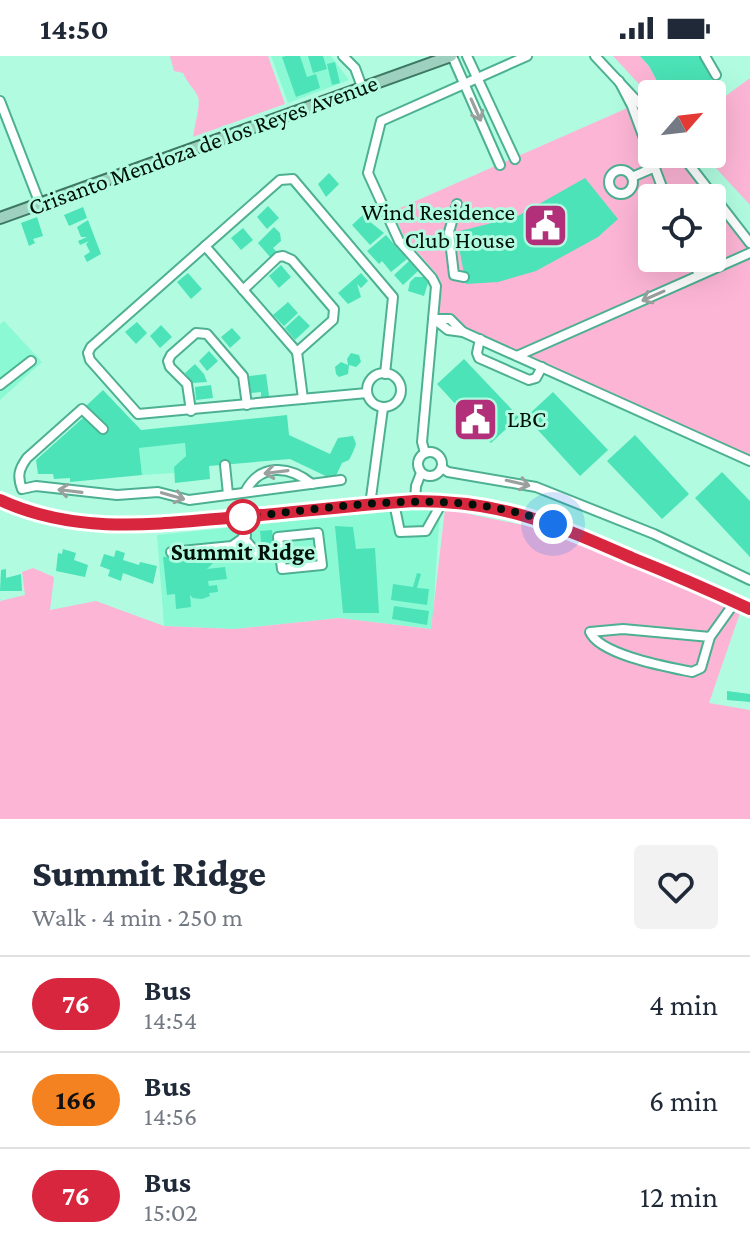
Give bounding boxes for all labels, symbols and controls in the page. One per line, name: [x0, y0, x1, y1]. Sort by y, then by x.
text: 14:50: [40, 12, 109, 45]
street label: Crisanto Mendoza de los Reyes Avenue: [25, 69, 381, 220]
north arrow: [638, 80, 726, 168]
map controls: [638, 80, 726, 272]
one-way arrow: [469, 98, 484, 122]
button: locate: [638, 184, 726, 272]
place label: Wind Residence Club House: [361, 198, 515, 253]
public building icon: Wind Residence Club House: [522, 202, 570, 250]
one-way arrow: [641, 289, 666, 304]
public building icon: LBC: [452, 395, 500, 443]
place label: LBC: [507, 405, 546, 432]
one-way arrow: [263, 464, 290, 479]
one-way arrow: [504, 476, 530, 491]
one-way arrow: [57, 483, 83, 498]
one-way arrow: [160, 489, 186, 504]
marker: Summit Ridge: [226, 500, 260, 534]
your location: [533, 504, 573, 544]
place label: Summit Ridge: [171, 538, 315, 565]
button: heart: [634, 845, 718, 929]
text: Summit Ridge: [32, 852, 266, 894]
text: Walk · 4 min · 250 m: [32, 903, 243, 932]
text: Bus: [144, 973, 191, 1006]
text: 76: [62, 988, 90, 1019]
text: 4 min: [649, 988, 718, 1021]
text: 14:54: [144, 1006, 197, 1035]
text: Bus: [144, 1069, 191, 1102]
text: 166: [55, 1084, 97, 1115]
text: 6 min: [649, 1084, 718, 1117]
text: 14:56: [144, 1102, 197, 1131]
text: Bus: [144, 1165, 191, 1198]
text: 76: [62, 1180, 90, 1211]
text: 12 min: [640, 1180, 718, 1213]
text: 15:02: [144, 1198, 198, 1227]

